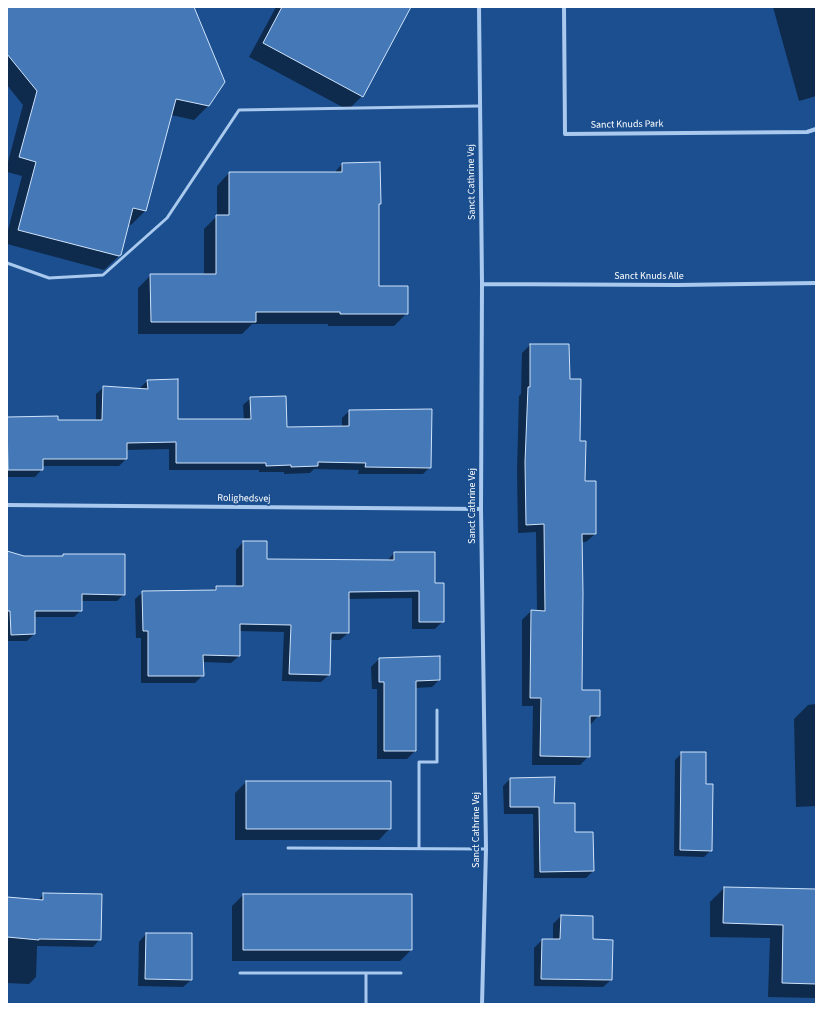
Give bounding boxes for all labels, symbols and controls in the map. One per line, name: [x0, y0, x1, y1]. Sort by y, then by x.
street label: Sanct Knuds Park: [590, 118, 664, 132]
street label: Sanct Cathrine Vej: [465, 144, 479, 220]
street label: Sanct Knuds Alle: [614, 271, 684, 283]
street label: Sanct Cathrine Vej: [467, 468, 479, 544]
street label: Rolighedsvej: [217, 493, 271, 505]
street label: Sanct Cathrine Vej: [471, 792, 483, 868]

